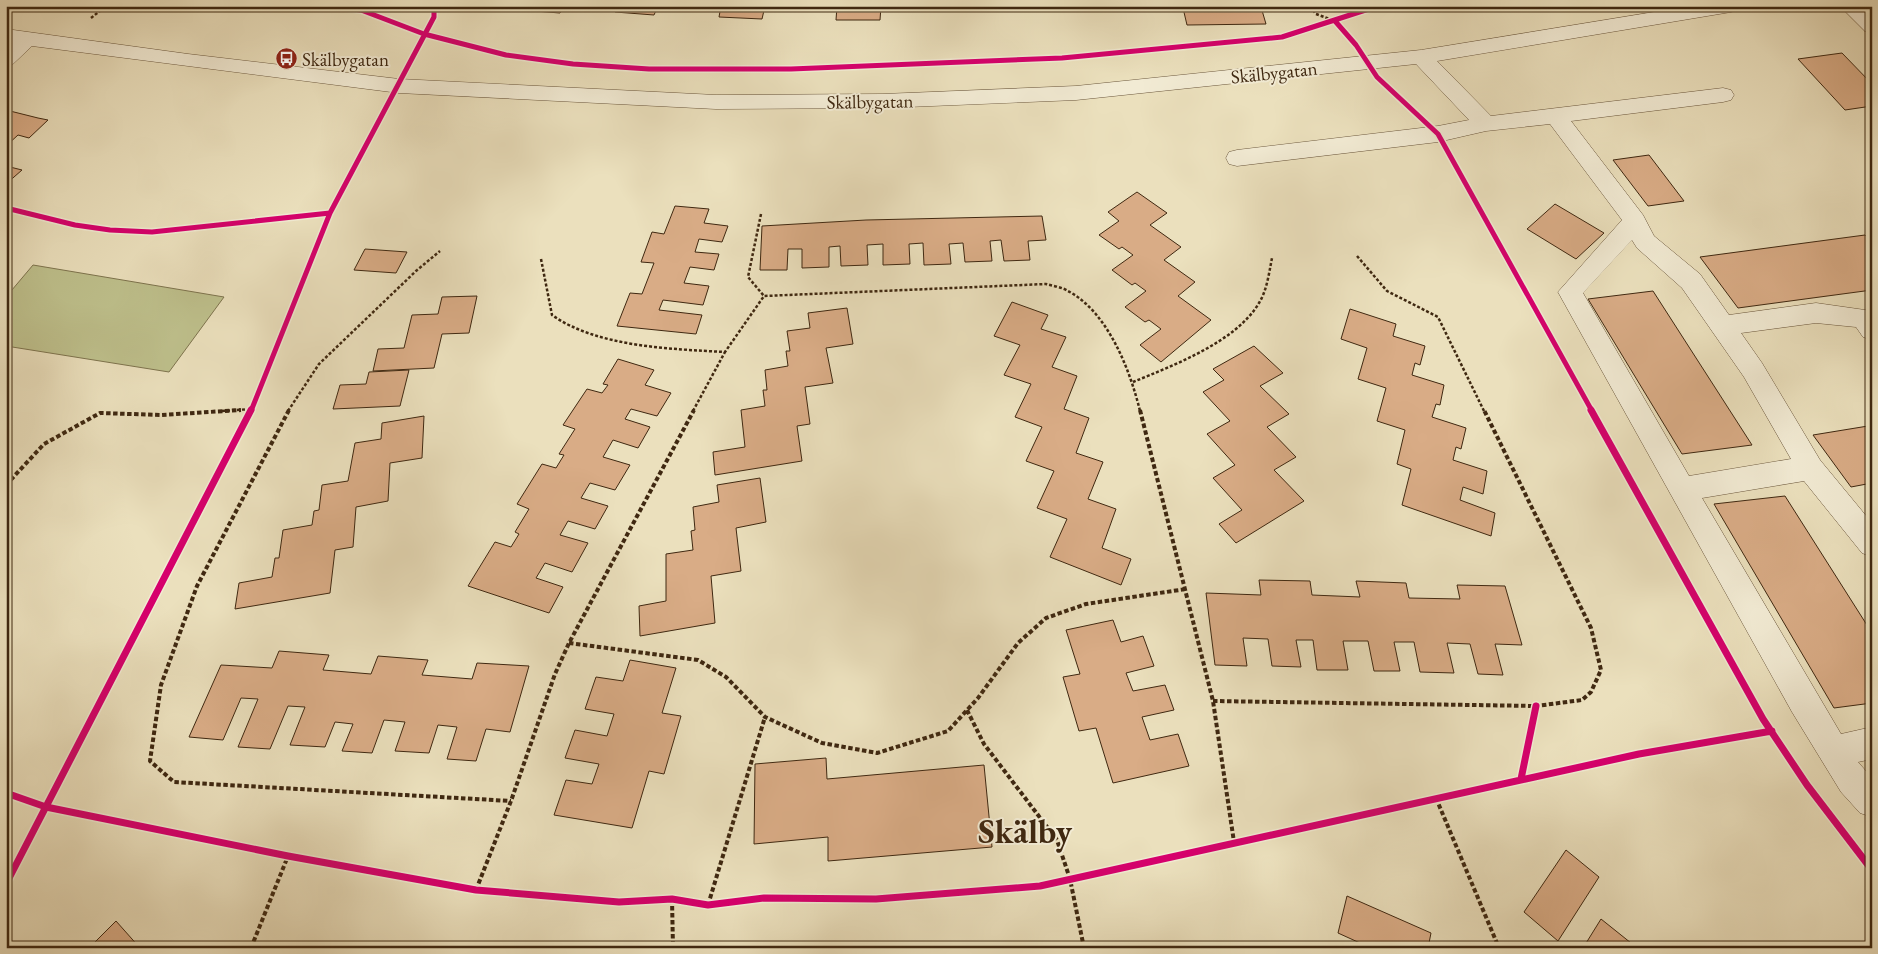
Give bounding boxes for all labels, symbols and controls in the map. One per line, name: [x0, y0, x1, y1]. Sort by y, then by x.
bus stop icon: Skälbygatan: [274, 47, 298, 71]
place label: Skälbygatan: [302, 47, 389, 72]
street label: Skälbygatan: [1230, 56, 1319, 89]
street label: Skälbygatan: [826, 88, 914, 115]
district label: Skälby: [978, 809, 1073, 853]

